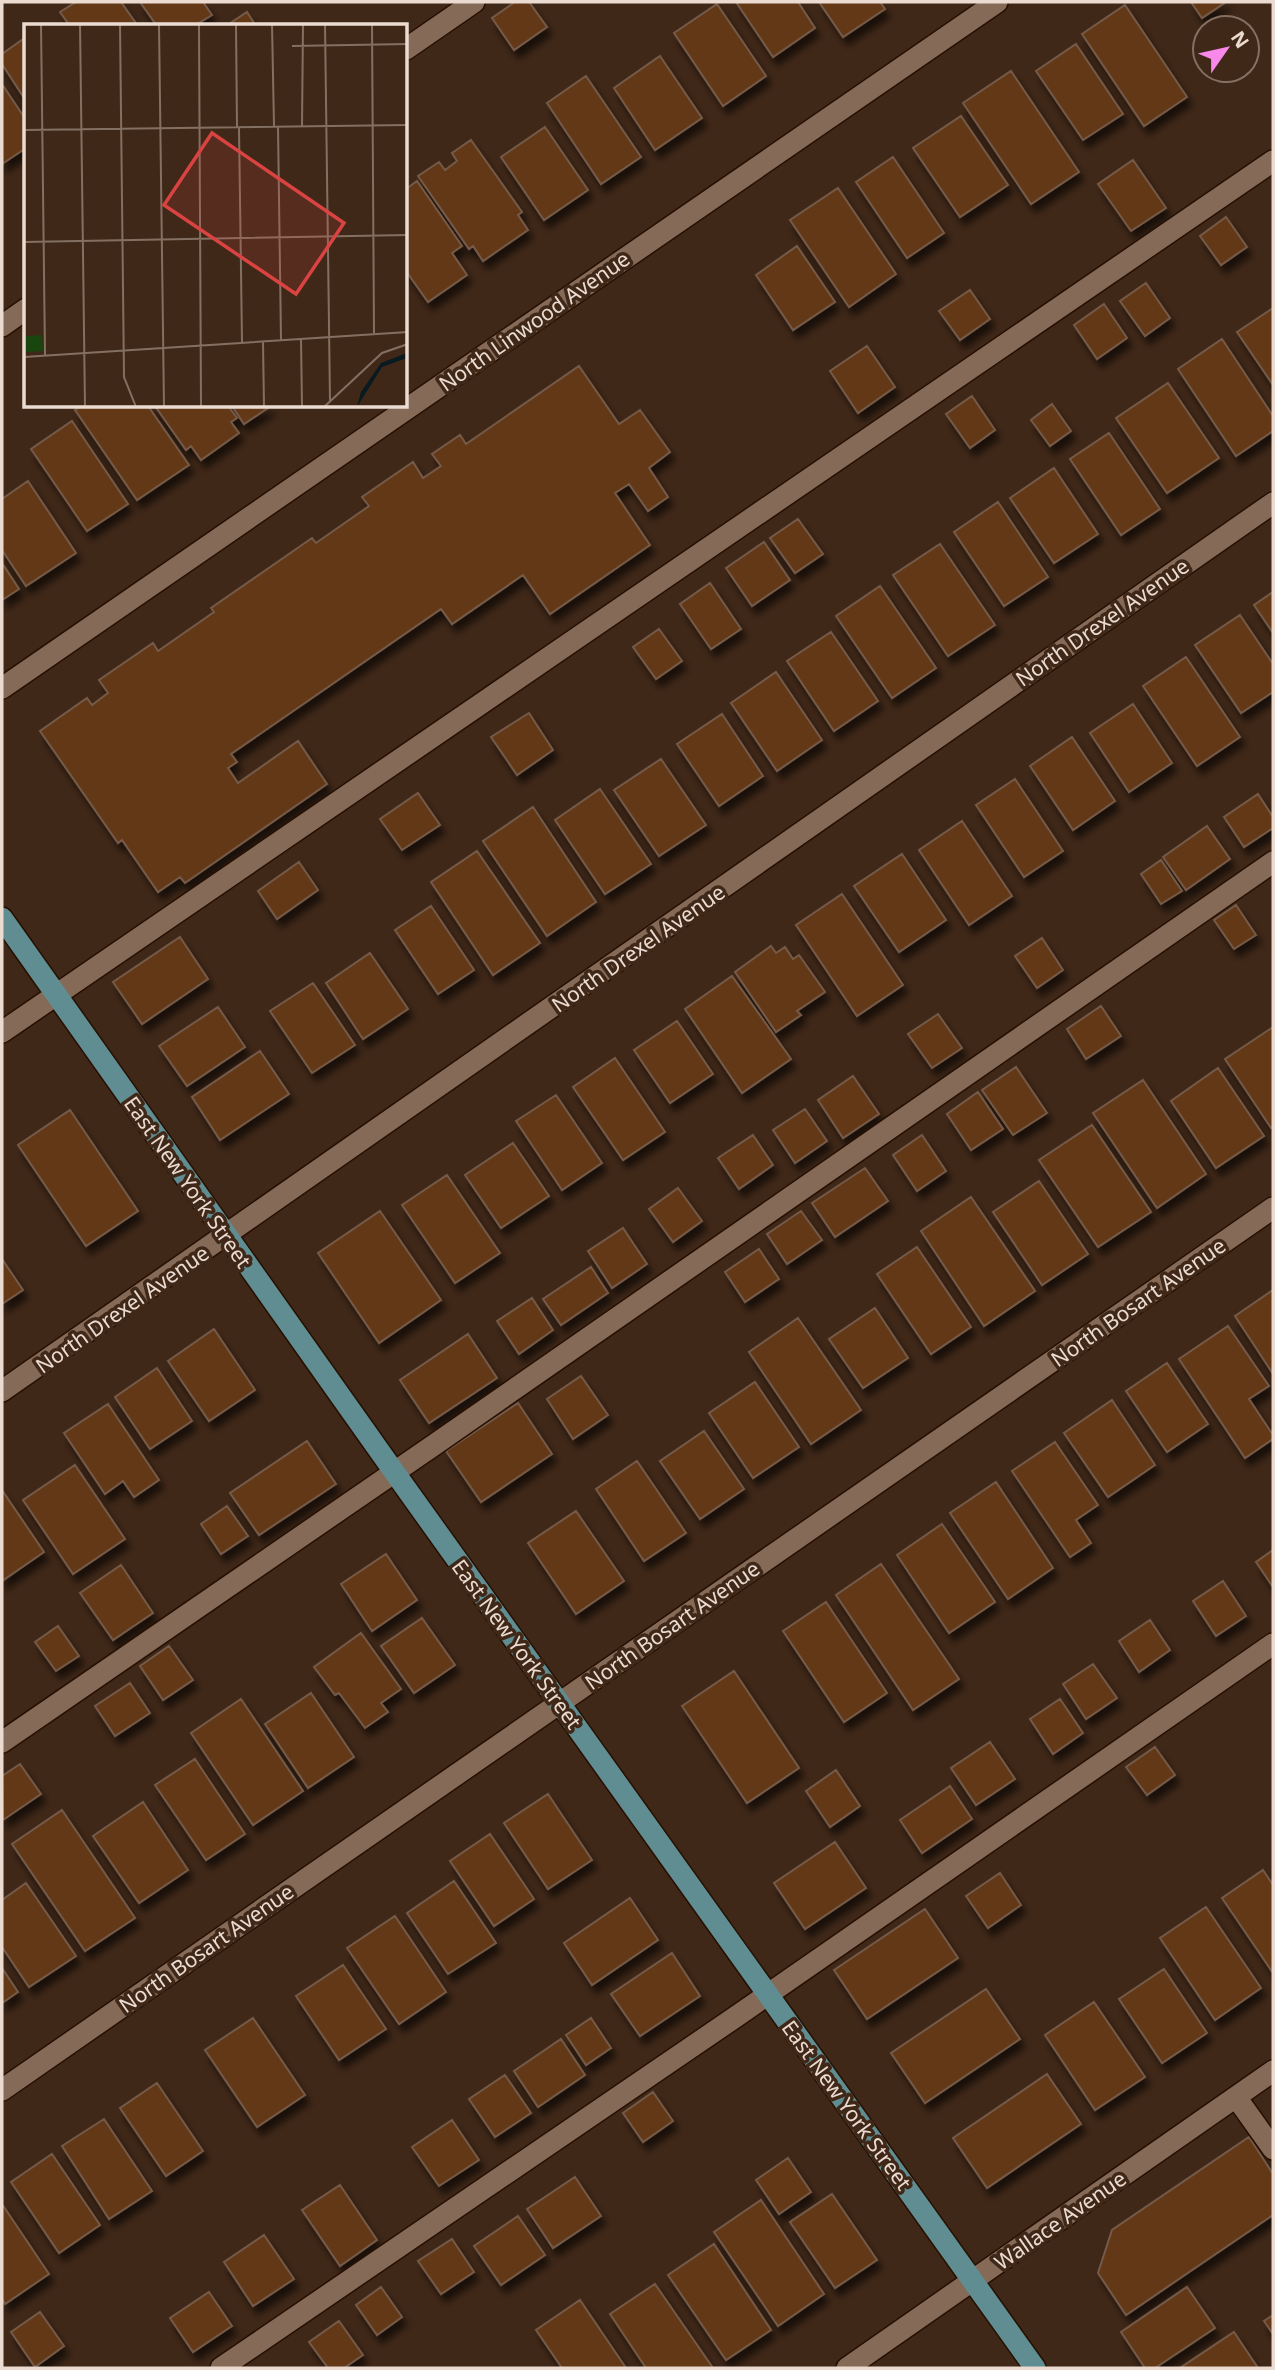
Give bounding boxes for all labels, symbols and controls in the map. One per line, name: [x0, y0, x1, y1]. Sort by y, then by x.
north arrow: [1191, 14, 1261, 84]
inset map: [24, 24, 408, 408]
text: N: [1225, 26, 1255, 53]
street label: North Linwood Avenue: [433, 244, 635, 398]
street label: North Drexel Avenue: [1010, 552, 1194, 692]
street label: North Drexel Avenue: [546, 878, 730, 1018]
street label: East New York Street: [118, 1091, 258, 1274]
street label: North Bosart Avenue: [1045, 1231, 1231, 1373]
street label: North Drexel Avenue: [30, 1239, 214, 1379]
street label: East New York Street: [446, 1553, 588, 1735]
street label: North Bosart Avenue: [579, 1554, 765, 1696]
street label: North Bosart Avenue: [113, 1877, 299, 2019]
street label: East New York Street: [776, 2014, 918, 2196]
street label: Wallace Avenue: [989, 2164, 1131, 2276]

